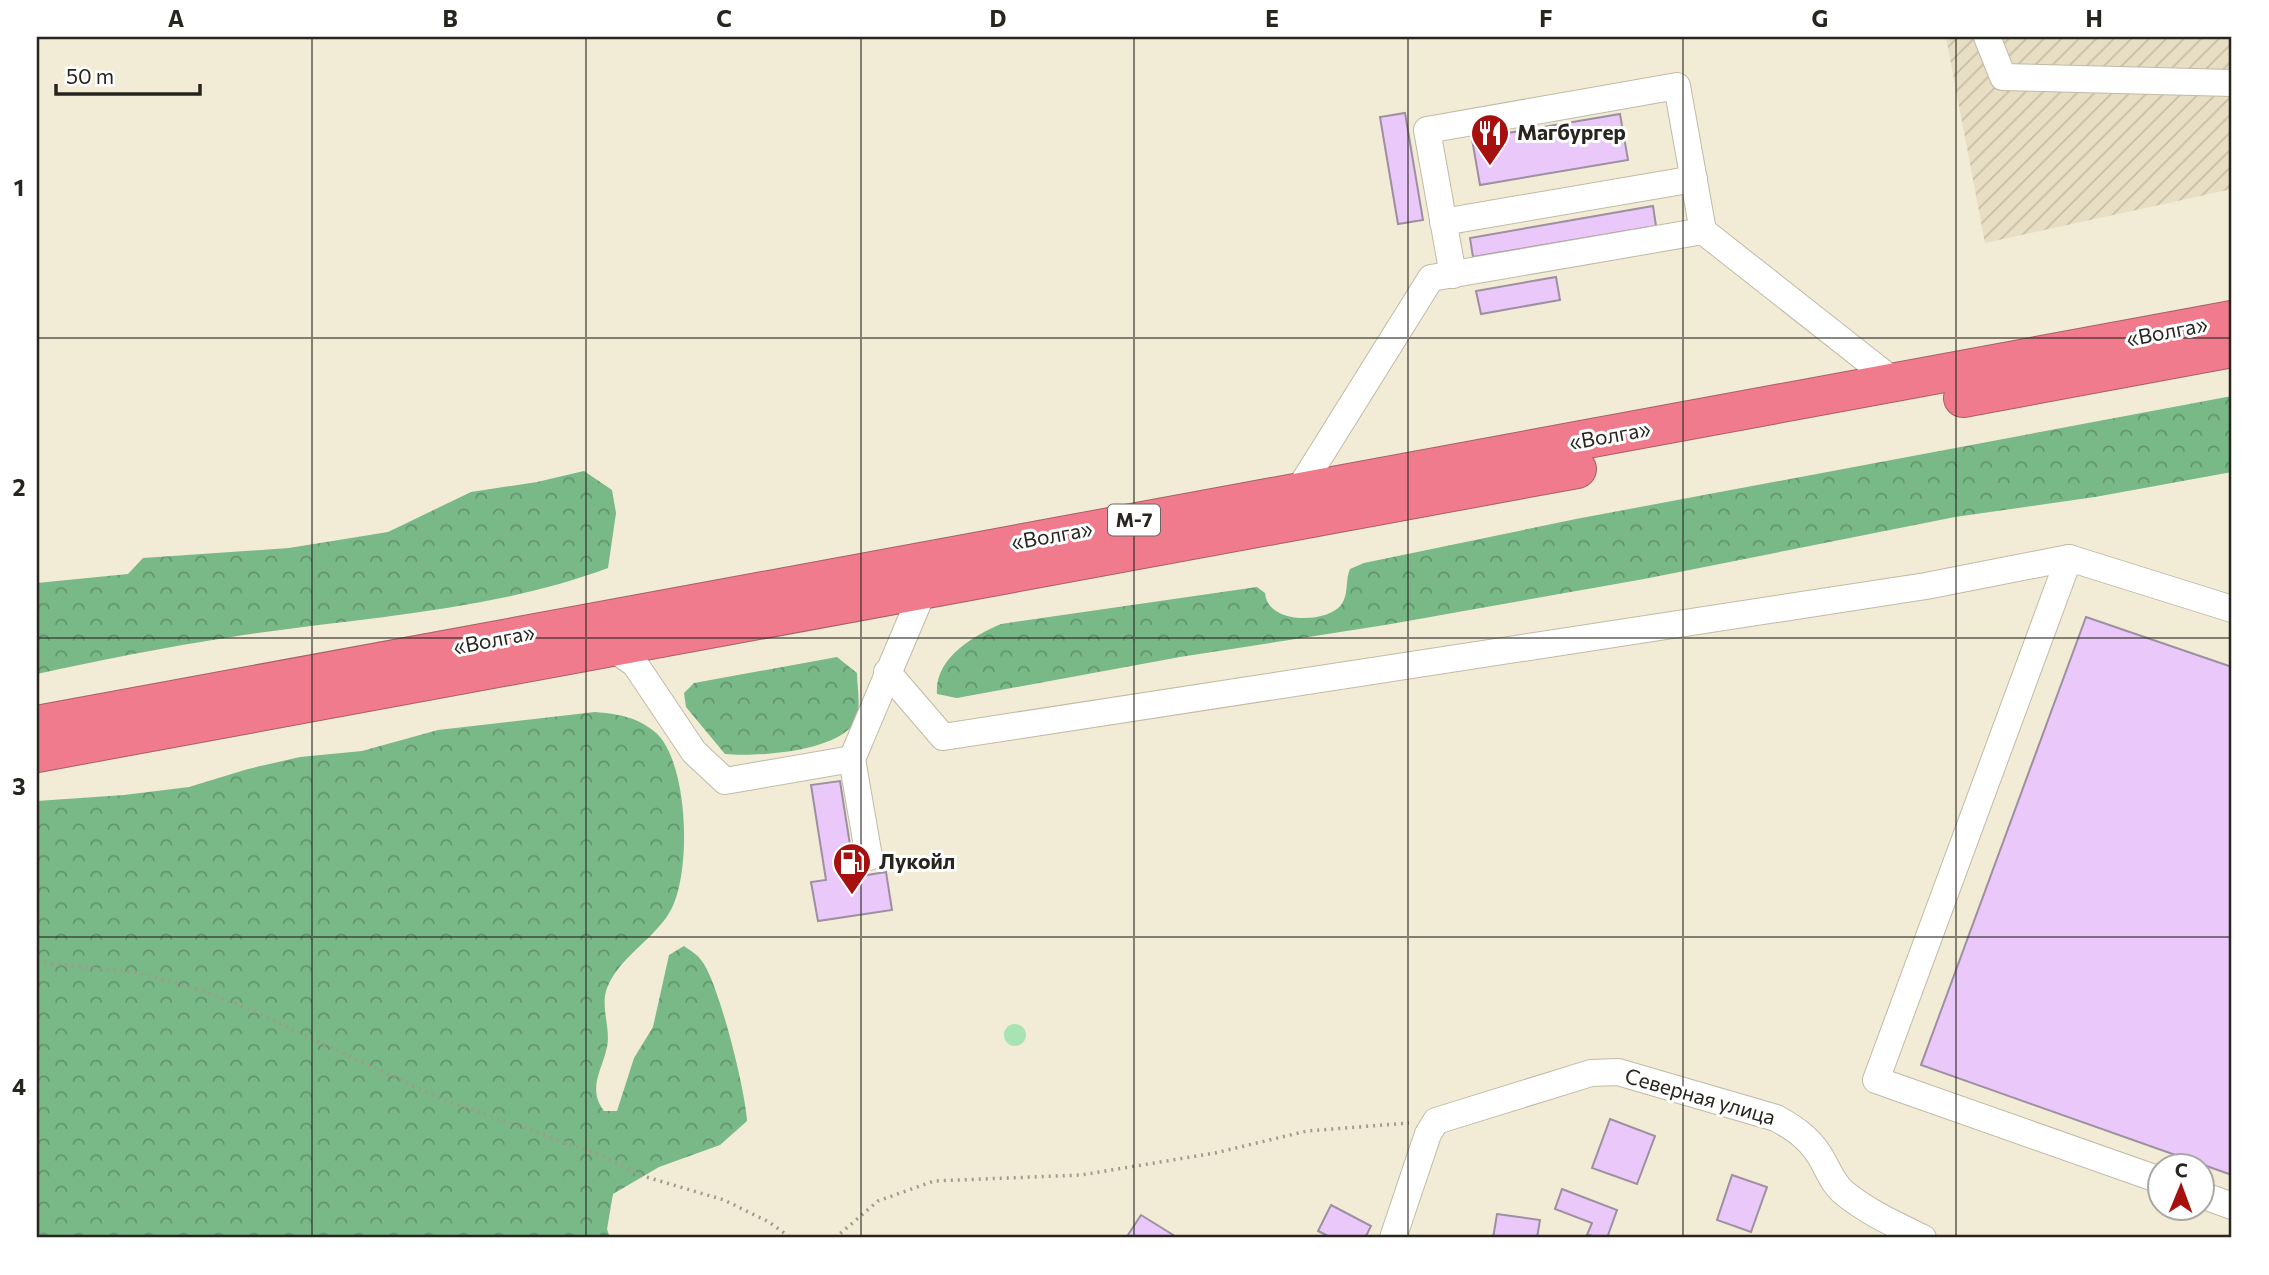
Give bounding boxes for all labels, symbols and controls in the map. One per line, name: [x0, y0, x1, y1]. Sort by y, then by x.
text: A: [168, 4, 185, 32]
text: B: [442, 4, 458, 32]
text: C: [716, 4, 732, 32]
text: D: [990, 4, 1007, 32]
text: E: [1265, 4, 1279, 32]
text: F: [1539, 4, 1553, 32]
text: G: [1812, 4, 1828, 32]
text: H: [2085, 4, 2103, 32]
scale bar: [56, 52, 200, 96]
text: 50 m: [66, 63, 114, 88]
restaurant icon: Магбургер: [1469, 112, 1511, 167]
place label: Магбургер: [1517, 119, 1626, 144]
text: 1: [14, 173, 24, 201]
street label: «Волга»: [2124, 310, 2209, 351]
street label: «Волга»: [1567, 415, 1652, 454]
text: 2: [12, 473, 26, 501]
road number: М-7: [1108, 505, 1160, 536]
street label: «Волга»: [1009, 515, 1094, 554]
street label: «Волга»: [451, 618, 536, 659]
text: 3: [12, 772, 26, 800]
fuel station icon: Лукойл: [831, 841, 873, 896]
place label: Лукойл: [879, 848, 955, 873]
street label: Северная улица: [1622, 1062, 1779, 1129]
text: 4: [12, 1072, 26, 1100]
north arrow: [2146, 1152, 2216, 1222]
text: С: [2175, 1158, 2188, 1181]

